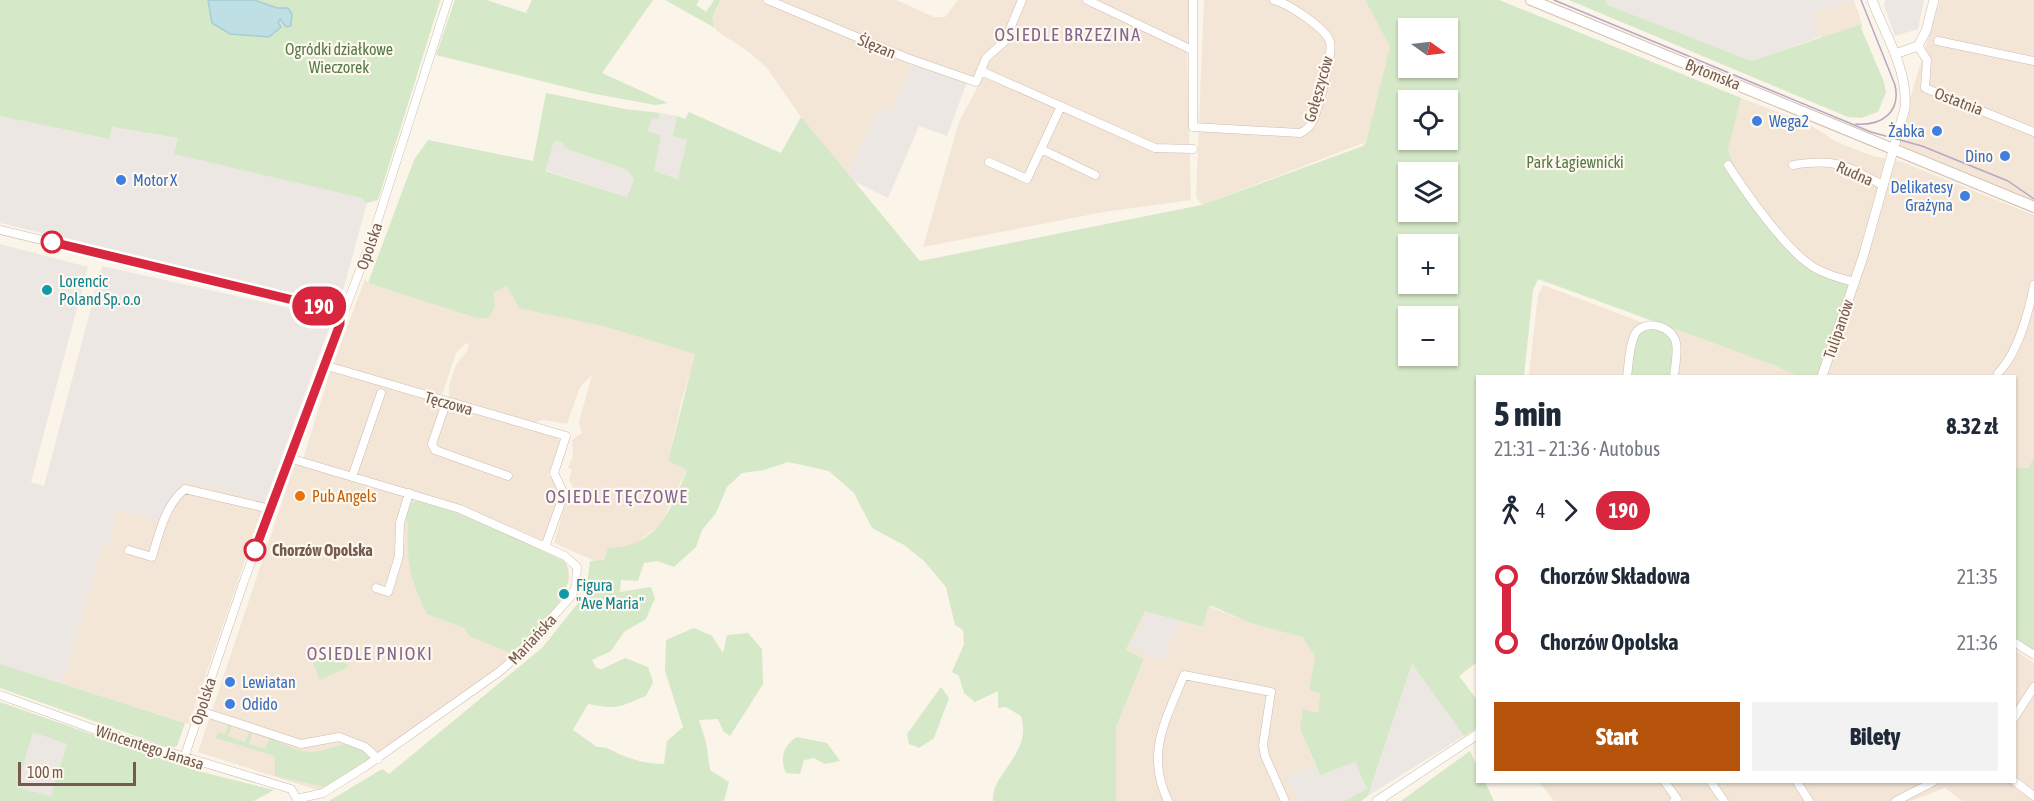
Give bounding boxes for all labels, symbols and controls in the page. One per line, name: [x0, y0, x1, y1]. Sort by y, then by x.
north arrow: [1398, 18, 1458, 78]
map controls: [1398, 18, 1458, 366]
district label: OSIEDLE BRZEZINA: [995, 24, 1141, 45]
street label: Ślęzan: [855, 29, 899, 63]
park label: Ogródki działkowe Wieczorek: [285, 40, 393, 76]
street label: Gołęszyców: [1300, 53, 1337, 124]
street label: Bytomska: [1682, 55, 1743, 94]
street label: Ostatnia: [1932, 84, 1986, 118]
button: locate: [1398, 90, 1458, 150]
place label: Wega2: [1769, 112, 1809, 131]
marker: Wega2: [1750, 114, 1764, 128]
place label: Żabka: [1888, 122, 1925, 140]
marker: Żabka: [1930, 124, 1944, 138]
place label: Dino: [1965, 147, 1993, 165]
marker: Dino: [1998, 149, 2012, 163]
park label: Park Łagiewnicki: [1526, 153, 1624, 172]
street label: Rudna: [1834, 157, 1876, 189]
button: layers: [1398, 162, 1458, 222]
place label: Motor X: [133, 171, 178, 189]
marker: Motor X: [114, 173, 128, 187]
place label: Delikatesy Grażyna: [1890, 178, 1953, 215]
marker: Delikatesy Grażyna: [1958, 189, 1972, 203]
street label: Opolska: [353, 220, 386, 272]
unlabelled marker: [41, 231, 63, 253]
button: +: [1398, 234, 1458, 294]
place label: Lorencic Poland Sp. o.o: [59, 272, 141, 309]
marker: Lorencic Poland Sp. o.o: [40, 283, 54, 297]
line badge: 190: [284, 286, 354, 326]
text: 190: [304, 294, 334, 318]
street label: Tulipanów: [1819, 297, 1858, 361]
button: −: [1398, 306, 1458, 366]
street label: Tęczowa: [423, 388, 475, 419]
text: 5 min: [1494, 395, 1561, 433]
text: 8.32 zł: [1946, 413, 1998, 439]
text: 21:31 – 21:36 · Autobus: [1494, 437, 1660, 460]
district label: OSIEDLE TĘCZOWE: [546, 486, 688, 507]
place label: Pub Angels: [312, 487, 377, 506]
marker: Pub Angels: [293, 489, 307, 503]
icon: walk: [1494, 494, 1527, 527]
icon: forward: [1554, 494, 1587, 527]
text: 190: [1608, 498, 1638, 522]
text: 4: [1536, 499, 1545, 522]
marker: Chorzów Opolska: [244, 539, 266, 561]
place label: Chorzów Opolska: [272, 541, 373, 559]
text: Chorzów Składowa: [1540, 563, 1690, 589]
text: 21:35: [1957, 565, 1998, 588]
place label: Figura "Ave Maria": [576, 576, 644, 612]
marker: Figura "Ave Maria": [557, 587, 571, 601]
street label: Mariańska: [504, 610, 560, 668]
text: Chorzów Opolska: [1540, 629, 1679, 655]
text: 21:36: [1957, 631, 1998, 654]
district label: OSIEDLE PNIOKI: [307, 643, 433, 664]
place label: Lewiatan: [242, 673, 296, 691]
street label: Opolska: [187, 675, 220, 727]
marker: Lewiatan: [223, 675, 237, 689]
place label: Odido: [242, 695, 278, 713]
marker: Odido: [223, 697, 237, 711]
button: Start: [1494, 702, 1740, 771]
button: Bilety: [1752, 702, 1998, 771]
street label: Wincentego Janasa: [93, 721, 206, 774]
scale bar: [18, 759, 136, 786]
text: 100 m: [27, 763, 63, 781]

